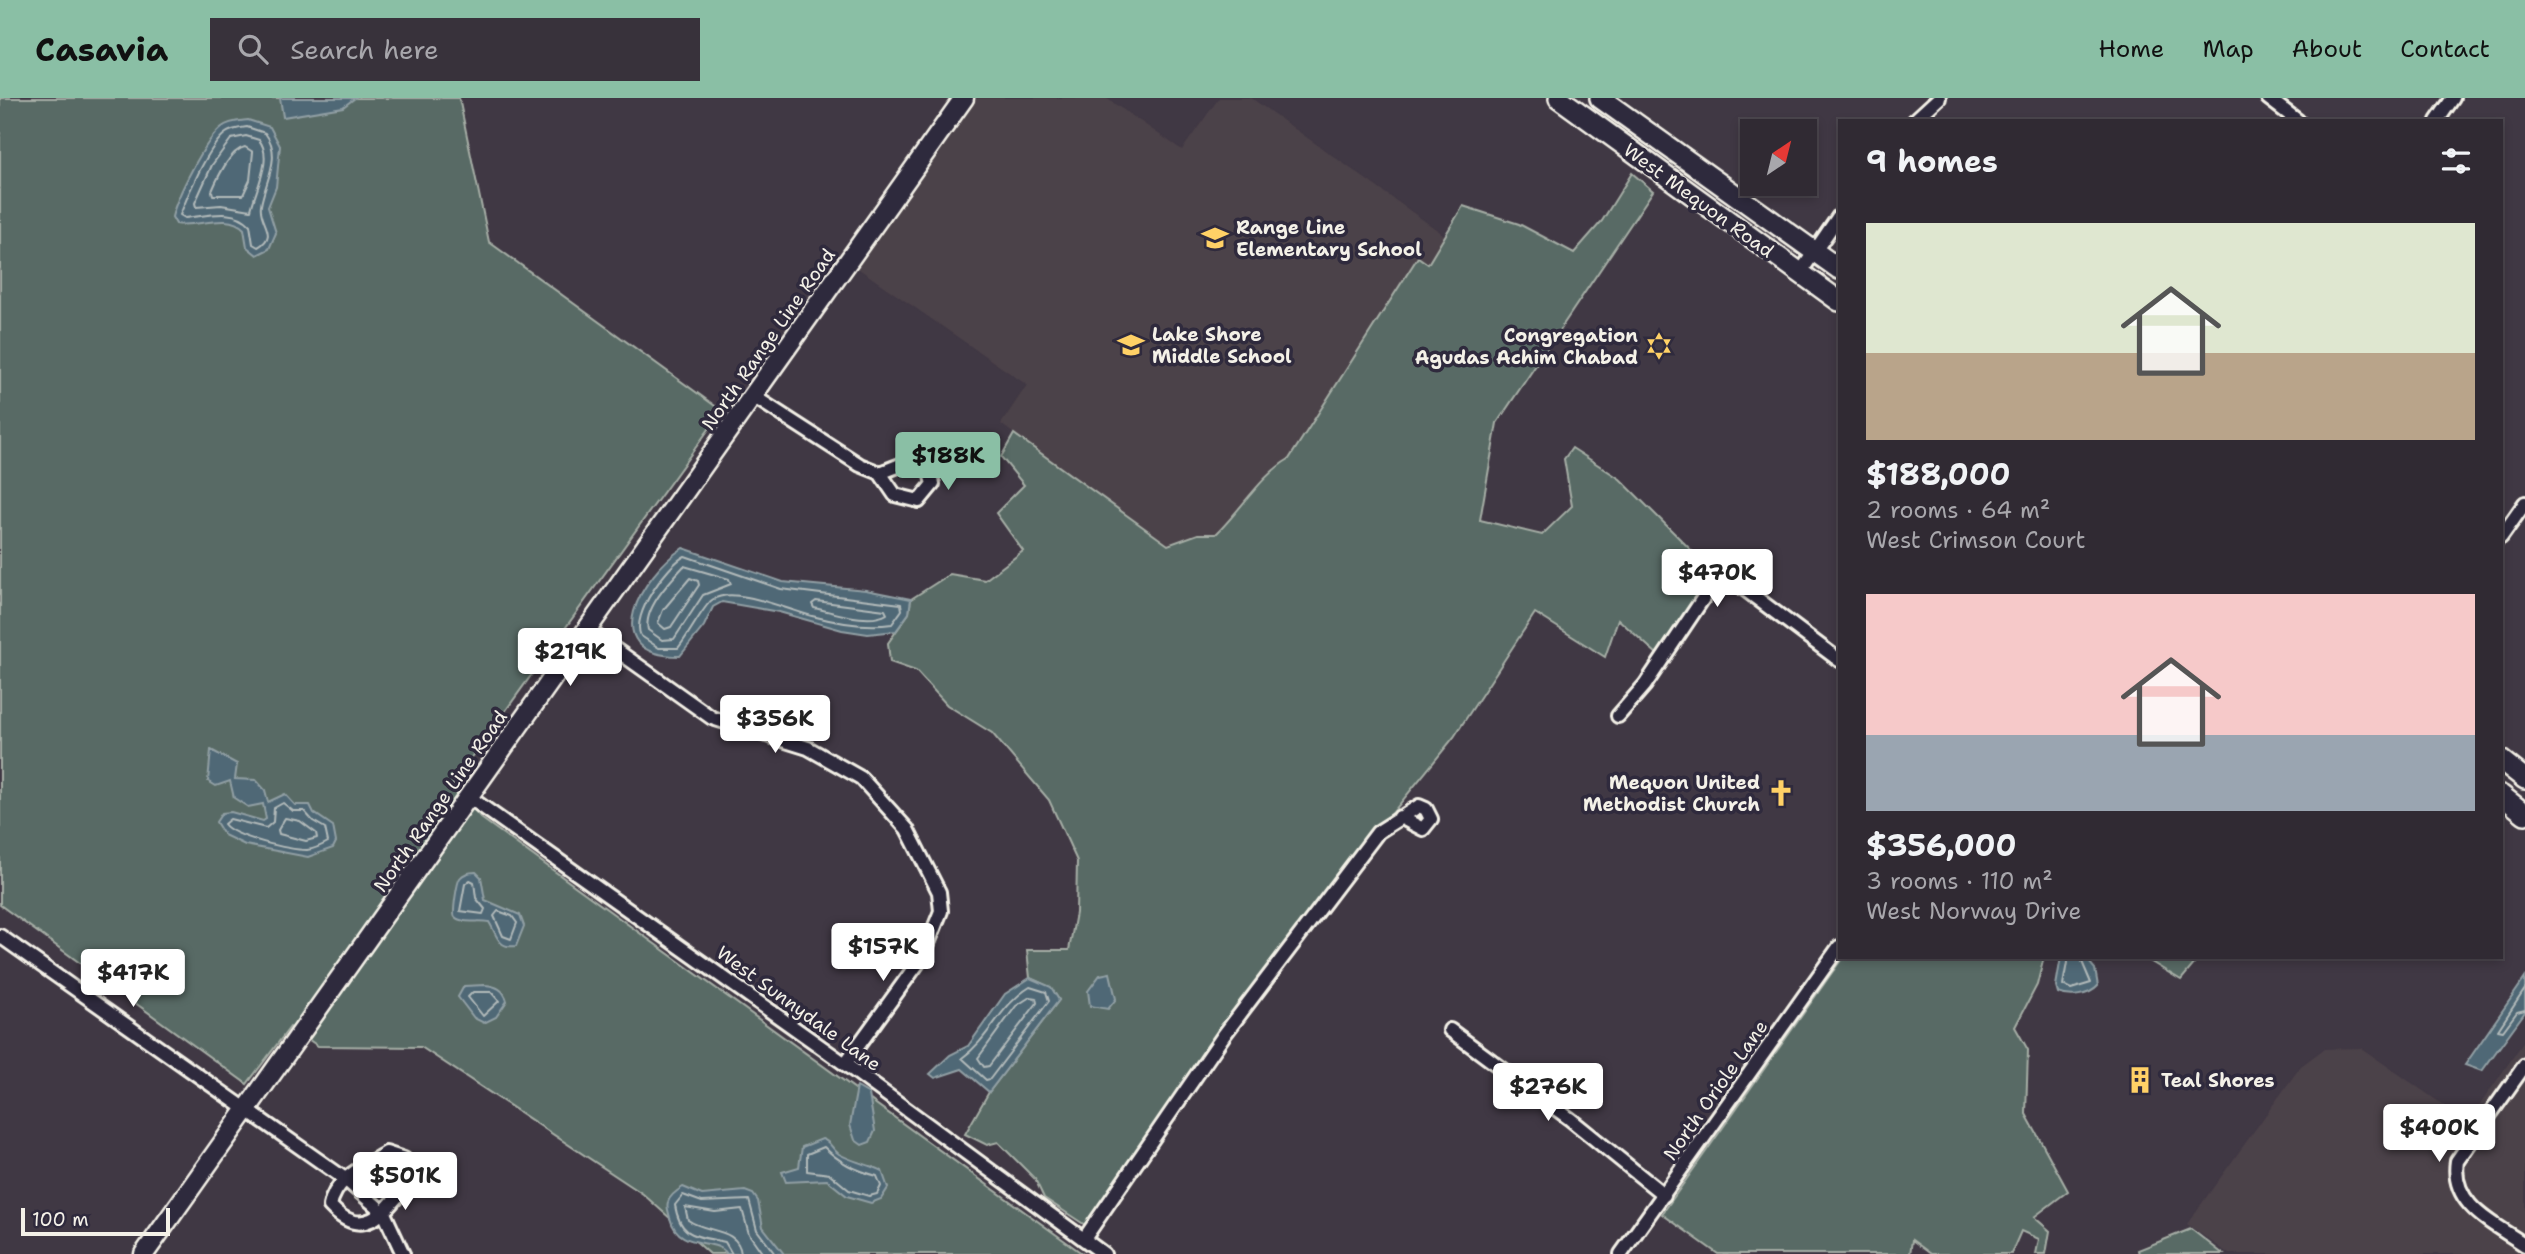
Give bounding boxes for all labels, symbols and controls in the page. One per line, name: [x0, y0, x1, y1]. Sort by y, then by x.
search box: [210, 18, 700, 81]
text: Casavia: [35, 27, 168, 72]
icon: search: [234, 30, 272, 68]
text: Search here: [290, 32, 439, 67]
text: Home: [2098, 33, 2164, 65]
text: Map: [2202, 33, 2254, 65]
text: About: [2292, 33, 2362, 65]
text: Contact: [2400, 33, 2490, 65]
north arrow: [1740, 119, 1816, 196]
map controls: [1740, 119, 1817, 196]
street label: West Mequon Road: [1619, 137, 1779, 263]
text: 9 homes: [1866, 141, 1998, 182]
icon: filters: [2437, 142, 2475, 180]
place label: Range Line Elementary School: [1236, 215, 1422, 262]
school or university icon: Range Line Elementary School: [1200, 223, 1230, 253]
street label: North Range Line Road: [696, 243, 841, 435]
icon: home: [2108, 268, 2234, 394]
place label: Lake Shore Middle School: [1152, 322, 1292, 369]
place label: Congregation Agudas Achim Chabad: [1415, 323, 1638, 370]
school or university icon: Lake Shore Middle School: [1116, 330, 1146, 360]
synagogue icon: Congregation Agudas Achim Chabad: [1644, 331, 1674, 361]
pin: $188K: [899, 432, 997, 492]
text: $188K: [911, 440, 985, 470]
text: $188,000: [1866, 454, 2011, 495]
text: 2 rooms · 64 m²: [1866, 495, 2050, 525]
text: West Crimson Court: [1866, 525, 2086, 555]
pin: $470K: [1668, 550, 1766, 609]
text: $470K: [1678, 557, 1756, 587]
pin: $219K: [521, 628, 619, 688]
text: $219K: [534, 636, 606, 666]
icon: home: [2108, 639, 2234, 765]
pin: $356K: [726, 696, 824, 755]
text: $356K: [736, 703, 814, 733]
street label: North Range Line Road: [368, 705, 513, 897]
place label: Mequon United Methodist Church: [1583, 770, 1760, 817]
church icon: Mequon United Methodist Church: [1766, 778, 1796, 808]
text: $356,000: [1866, 825, 2017, 866]
text: 3 rooms · 110 m²: [1866, 866, 2053, 896]
text: West Norway Drive: [1866, 896, 2081, 926]
pin: $157K: [834, 924, 932, 983]
text: $157K: [847, 931, 919, 961]
street label: West Sunnydale Lane: [711, 940, 886, 1077]
pin: $417K: [84, 950, 182, 1009]
text: $417K: [97, 957, 169, 987]
street label: North Oriole Lane: [1658, 1015, 1773, 1165]
pin: $276K: [1499, 1063, 1597, 1123]
building icon: Teal Shores: [2125, 1065, 2155, 1095]
place label: Teal Shores: [2161, 1068, 2275, 1093]
text: $276K: [1509, 1071, 1587, 1101]
pin: $400K: [2390, 1104, 2488, 1164]
text: $400K: [2399, 1112, 2479, 1142]
pin: $501K: [356, 1152, 454, 1212]
text: $501K: [369, 1160, 441, 1190]
scale bar: [21, 1205, 170, 1237]
text: 100 m: [32, 1207, 89, 1232]

